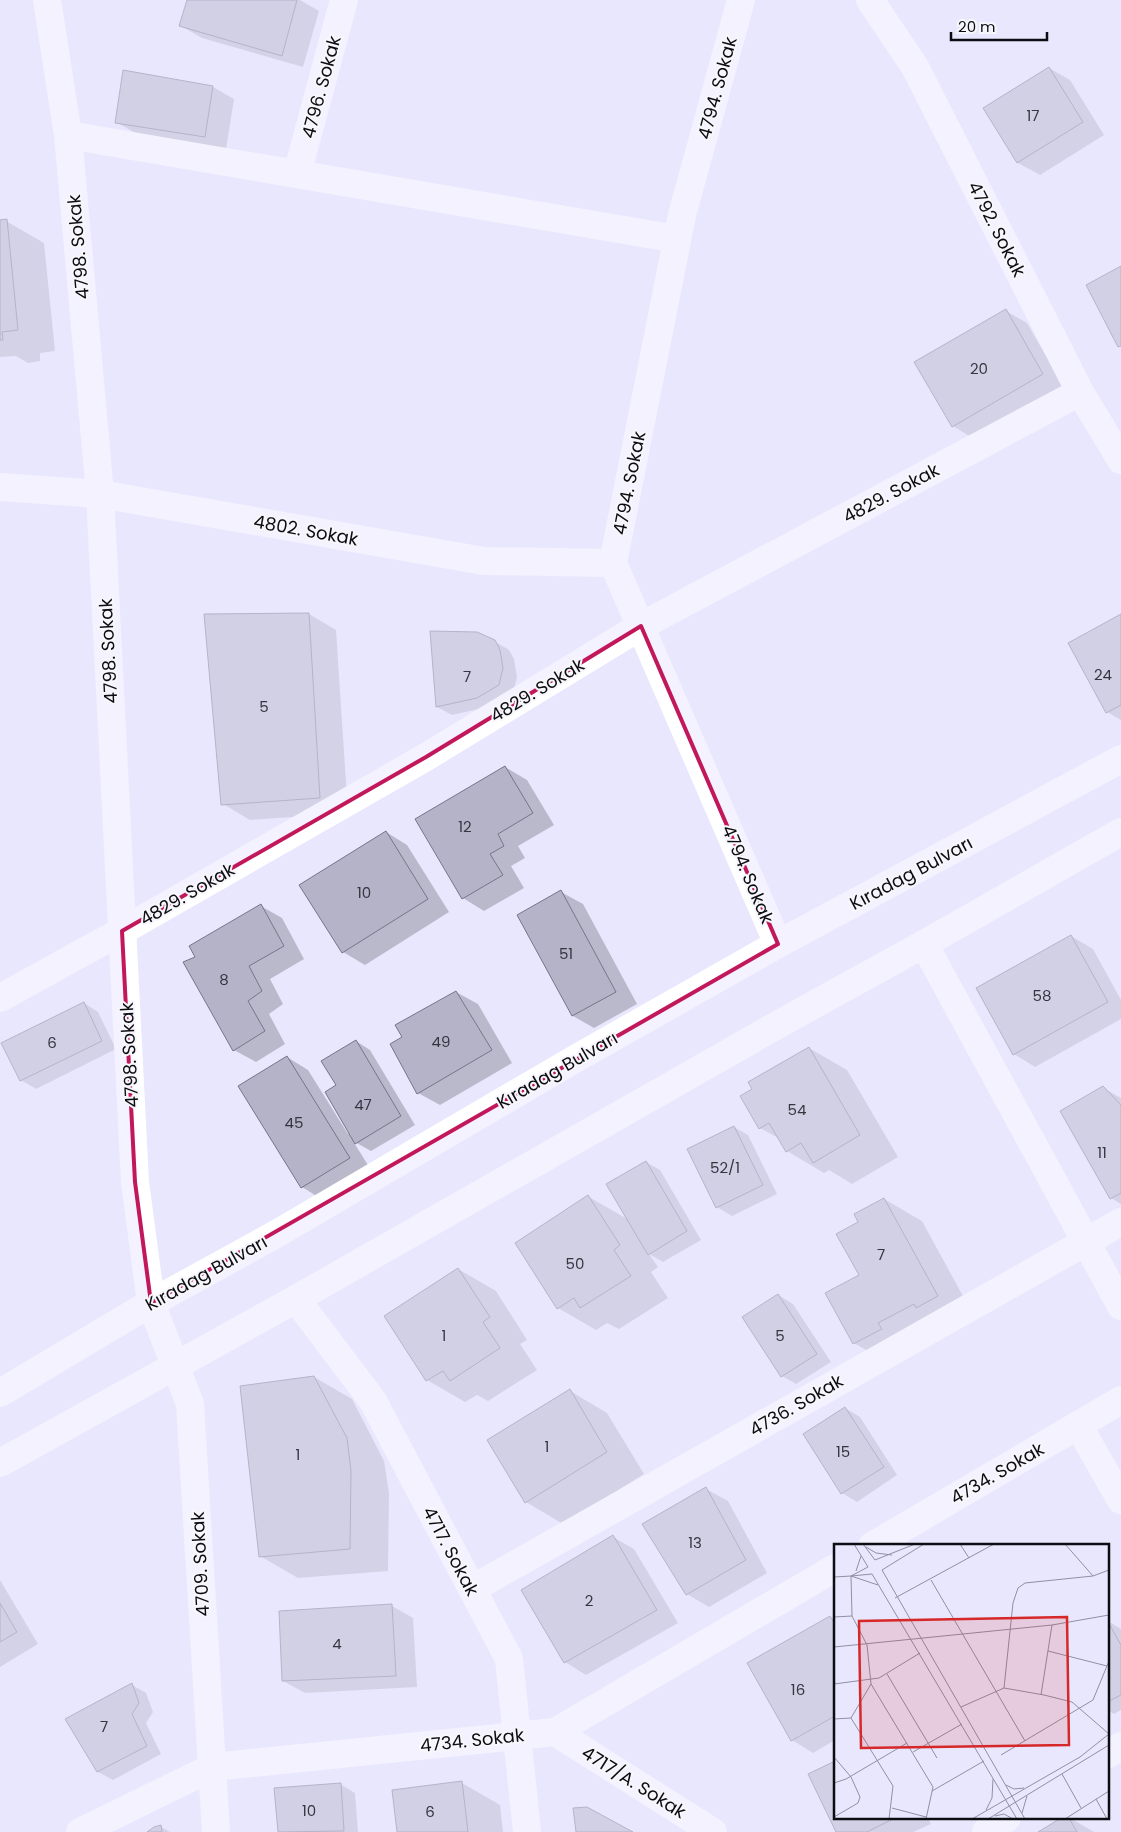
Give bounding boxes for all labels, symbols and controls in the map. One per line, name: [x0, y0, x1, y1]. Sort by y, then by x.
scale bar: [951, 10, 1047, 42]
text: 20 m: [958, 16, 996, 37]
street label: 4796. Sokak: [295, 32, 347, 141]
street label: 4794. Sokak: [691, 33, 743, 142]
house number: 17: [1027, 105, 1040, 126]
street label: 4792. Sokak: [962, 177, 1032, 282]
street label: 4798. Sokak: [61, 193, 95, 301]
house number: 20: [970, 358, 988, 379]
street label: 4794. Sokak: [607, 428, 651, 537]
street label: 4829. Sokak: [838, 457, 944, 529]
street label: 4802. Sokak: [252, 509, 361, 552]
street label: 4798. Sokak: [93, 597, 123, 704]
street label: 4829. Sokak: [485, 652, 589, 728]
house number: 24: [1094, 664, 1112, 685]
house number: 7: [463, 666, 471, 687]
house number: 5: [259, 696, 269, 717]
house number: 12: [458, 816, 472, 837]
street label: 4794. Sokak: [716, 821, 780, 928]
street label: Kıradag Bulvarı: [845, 830, 977, 916]
street label: 4829. Sokak: [135, 856, 240, 931]
house number: 10: [357, 882, 371, 903]
house number: 51: [559, 943, 573, 964]
house number: 8: [219, 969, 229, 990]
house number: 58: [1033, 985, 1051, 1006]
street label: 4798. Sokak: [114, 1001, 144, 1108]
street label: Kıradag Bulvarı: [492, 1025, 622, 1115]
house number: 49: [432, 1031, 450, 1052]
house number: 6: [47, 1032, 57, 1053]
house number: 47: [354, 1094, 372, 1115]
house number: 54: [788, 1099, 806, 1120]
house number: 45: [285, 1112, 303, 1133]
house number: 11: [1097, 1142, 1107, 1163]
house number: 52/1: [710, 1157, 740, 1178]
street label: Kıradag Bulvarı: [141, 1229, 271, 1317]
house number: 7: [877, 1244, 885, 1265]
house number: 50: [566, 1253, 584, 1274]
house number: 1: [442, 1325, 446, 1346]
house number: 5: [775, 1325, 785, 1346]
street label: 4736. Sokak: [744, 1368, 848, 1442]
house number: 1: [545, 1436, 549, 1457]
street label: 4734. Sokak: [946, 1436, 1049, 1510]
house number: 15: [836, 1441, 850, 1462]
house number: 1: [296, 1444, 300, 1465]
street label: 4717. Sokak: [417, 1502, 485, 1601]
street label: 4709. Sokak: [185, 1510, 215, 1617]
house number: 13: [688, 1532, 702, 1553]
inset map: [834, 1544, 1108, 1820]
house number: 2: [585, 1590, 593, 1611]
house number: 4: [332, 1633, 342, 1654]
house number: 16: [791, 1679, 805, 1700]
house number: 7: [100, 1716, 108, 1737]
street label: 4734. Sokak: [419, 1722, 526, 1758]
street label: 4717/A. Sokak: [577, 1740, 692, 1824]
house number: 10: [302, 1800, 316, 1821]
house number: 6: [425, 1801, 435, 1822]

